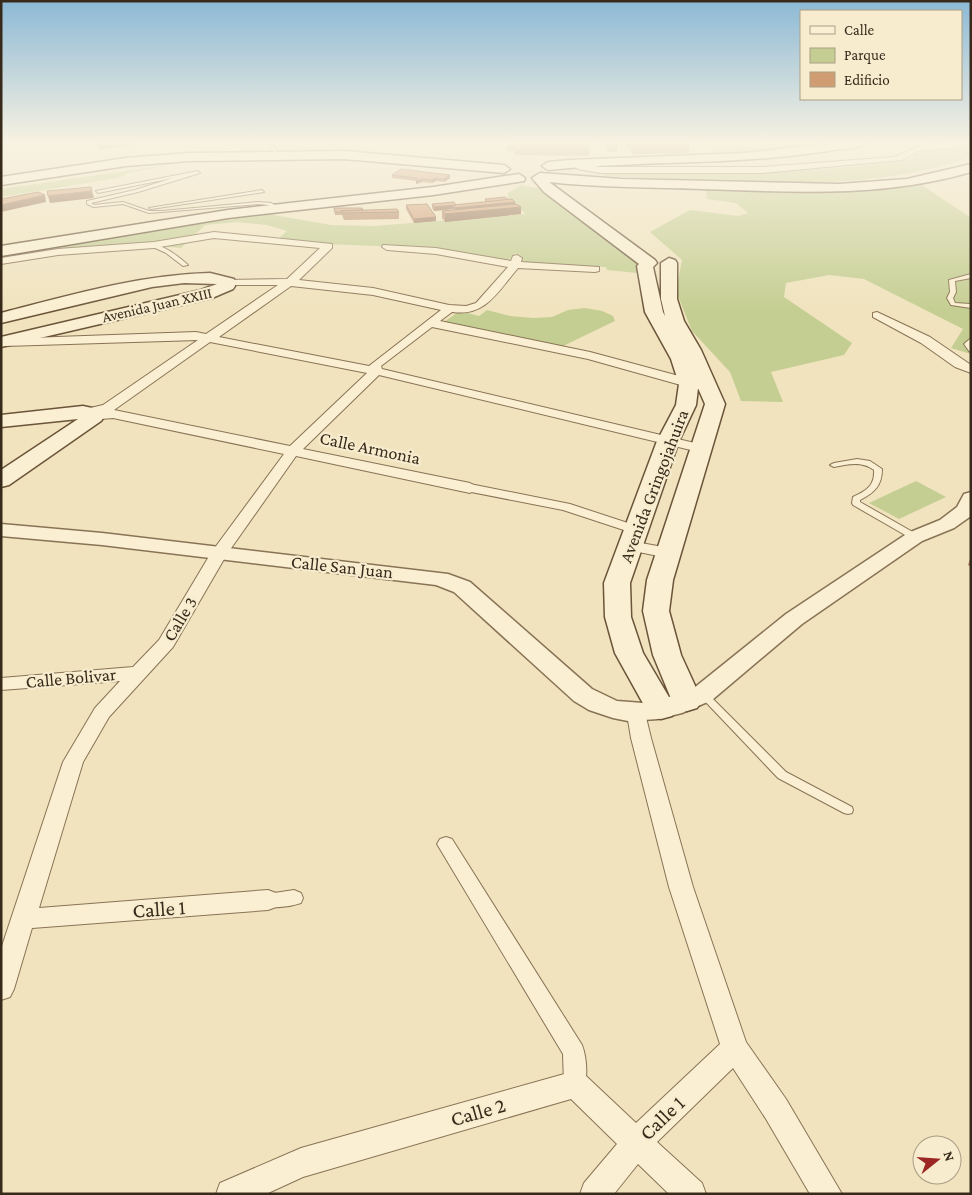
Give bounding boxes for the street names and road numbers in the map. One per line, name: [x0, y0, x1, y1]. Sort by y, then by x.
street label: Avenida Juan XXIII: [101, 285, 214, 326]
street label: Avenida Gringojahuira: [616, 407, 693, 566]
street label: Calle Armonia: [318, 428, 422, 468]
street label: Calle San Juan: [290, 552, 394, 582]
street label: Calle 3: [159, 593, 201, 645]
street label: Calle Bolivar: [25, 664, 118, 692]
street label: Calle 1: [132, 895, 186, 923]
street label: Calle 1: [635, 1091, 689, 1145]
street label: Calle 2: [448, 1093, 508, 1131]

